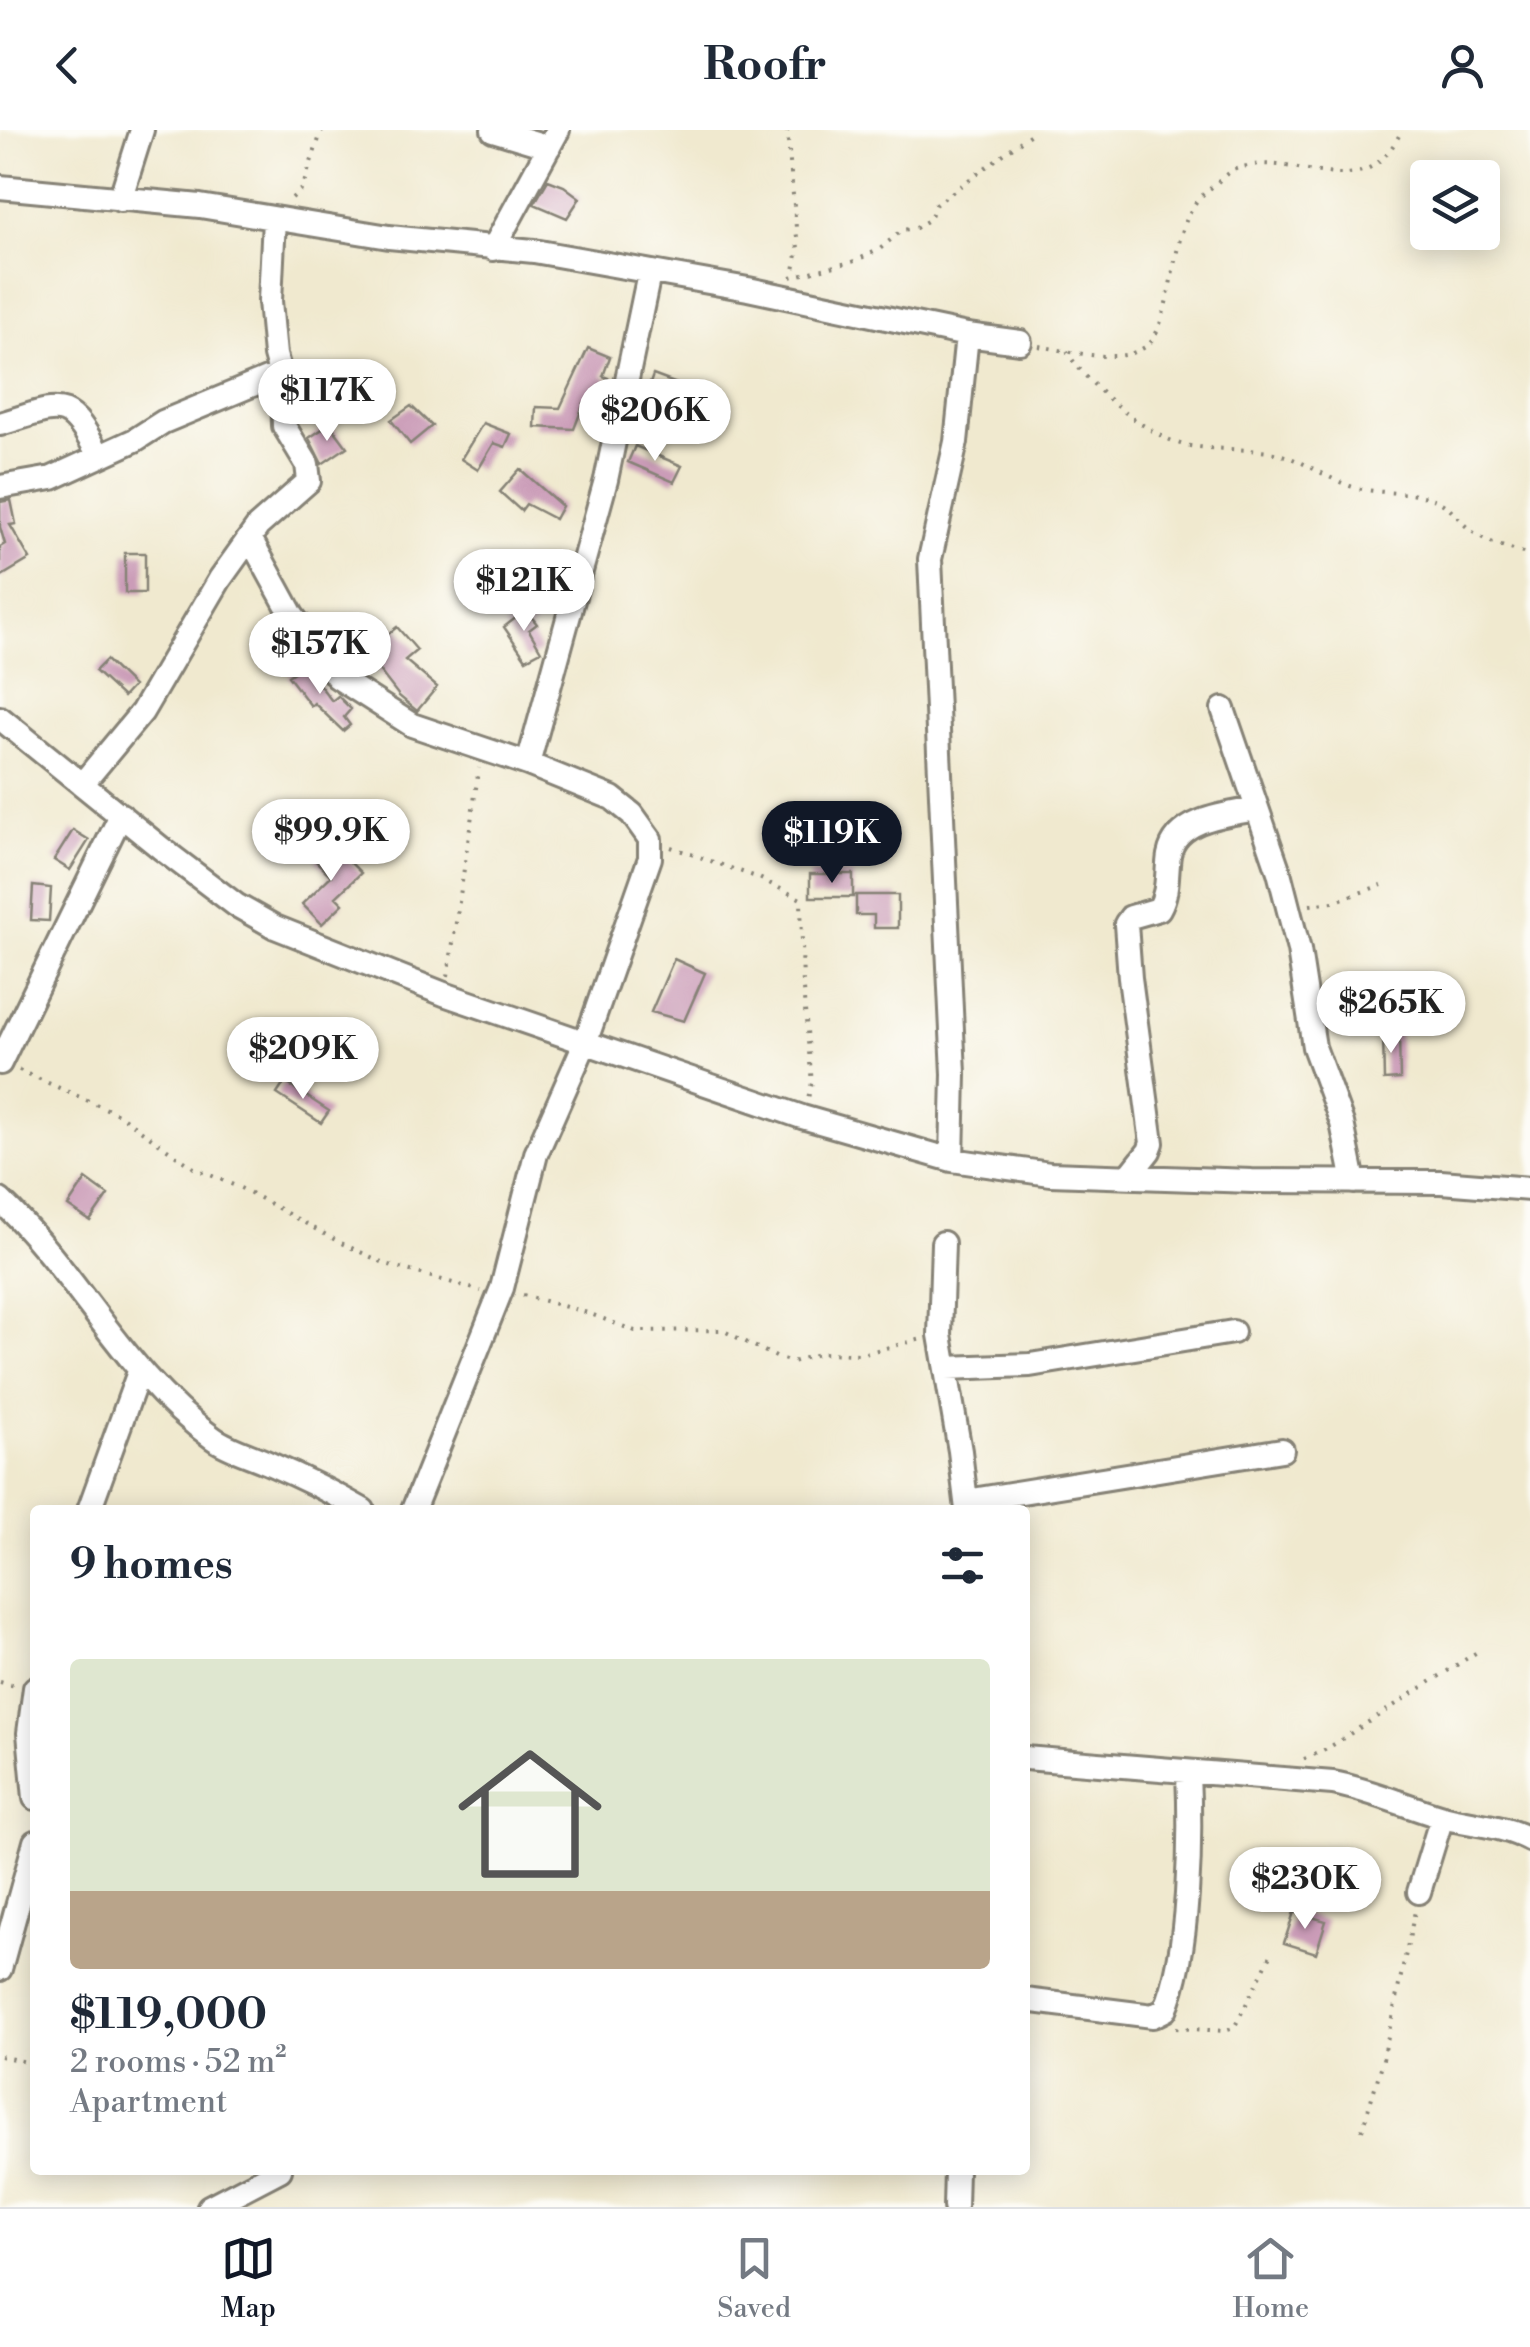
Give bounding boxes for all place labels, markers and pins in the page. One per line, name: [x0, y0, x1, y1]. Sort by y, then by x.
pin: $117K: [257, 359, 397, 444]
pin: $206K: [585, 379, 725, 464]
pin: $121K: [454, 549, 594, 634]
pin: $157K: [250, 612, 390, 697]
pin: $99.9K: [250, 799, 412, 884]
pin: $119K: [762, 801, 902, 886]
pin: $265K: [1321, 971, 1461, 1056]
pin: $209K: [233, 1017, 373, 1102]
pin: $230K: [1235, 1847, 1375, 1932]

